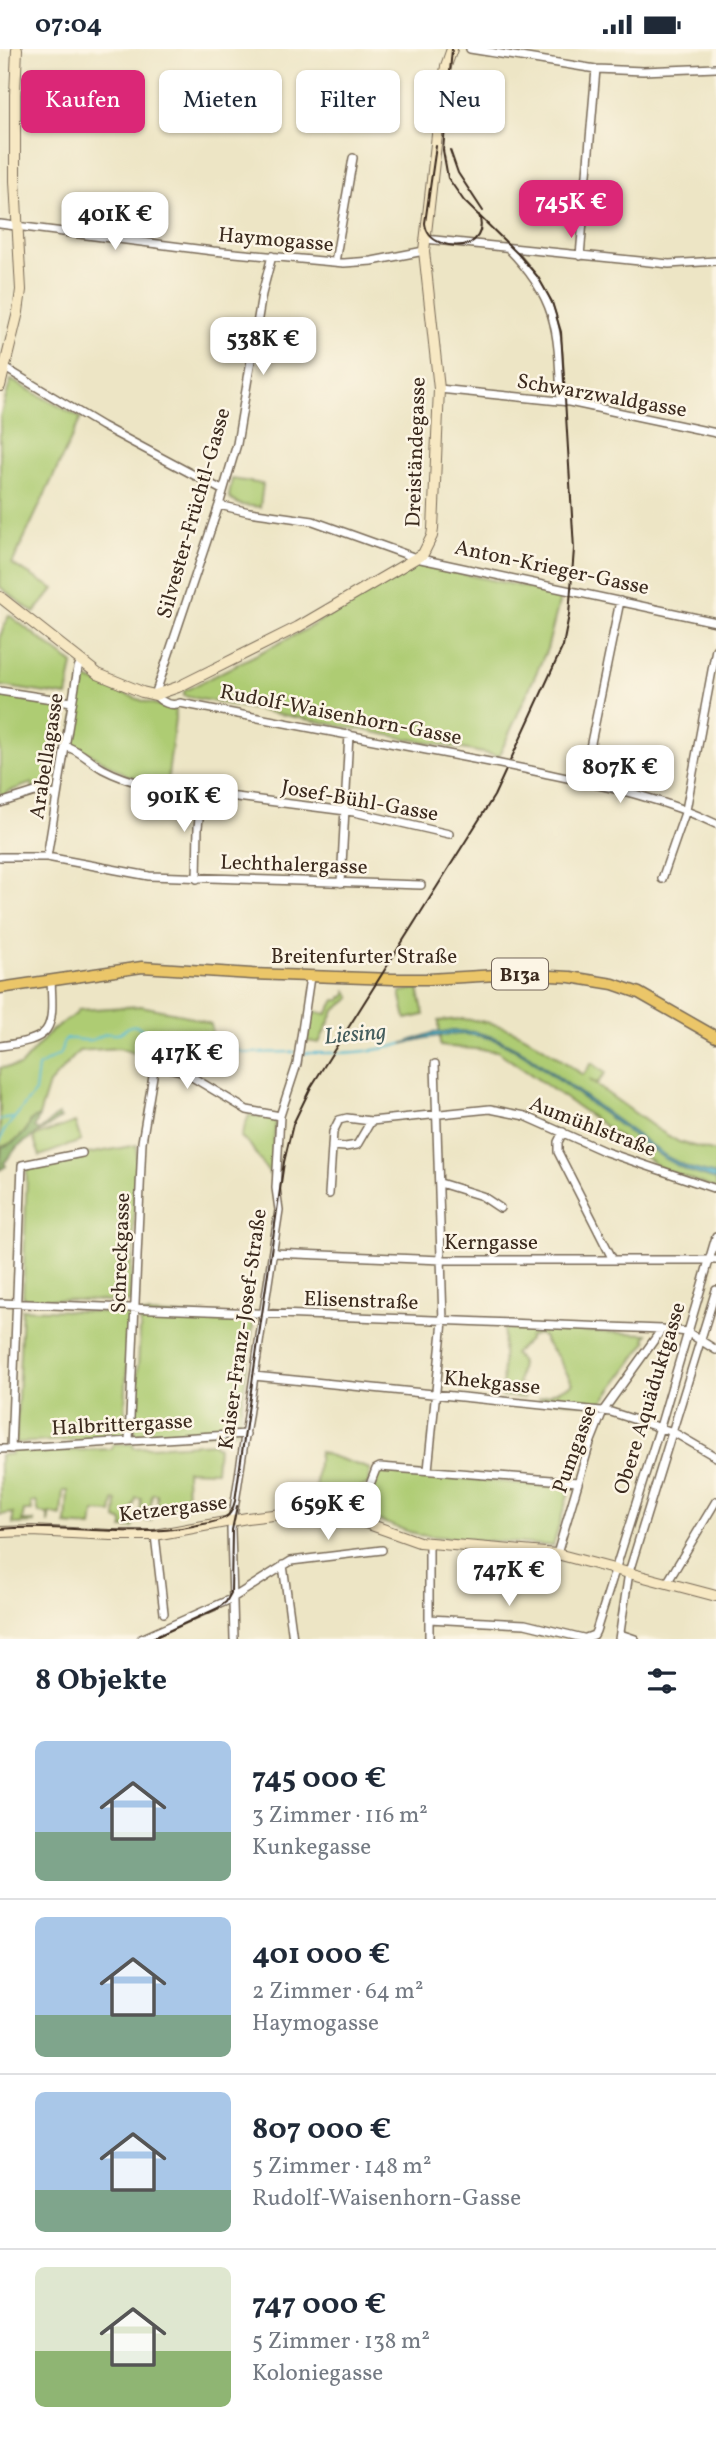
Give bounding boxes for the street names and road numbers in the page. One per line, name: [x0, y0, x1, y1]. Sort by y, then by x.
street label: Haymogasse: [217, 221, 335, 260]
street label: Schwarzwaldgasse: [514, 367, 689, 426]
street label: Dreiständegasse: [399, 376, 434, 528]
street label: Silvester-Früchtl-Gasse: [150, 405, 238, 622]
street label: Anton-Krieger-Gasse: [452, 534, 652, 603]
street label: Rudolf-Waisenhorn-Gasse: [217, 678, 464, 753]
street label: Arabellagasse: [23, 691, 72, 822]
street label: Josef-Bühl-Gasse: [279, 773, 441, 830]
street label: Lechthalergasse: [220, 848, 368, 883]
street label: Breitenfurter Straße: [271, 943, 457, 972]
road number: B13a: [492, 958, 548, 989]
street label: Aumühlstraße: [525, 1090, 660, 1165]
street label: Schreckgasse: [105, 1192, 138, 1314]
street label: Kaiser-Franz-Josef-Straße: [212, 1207, 275, 1452]
street label: Kerngasse: [444, 1229, 538, 1258]
street label: Elisenstraße: [303, 1285, 419, 1318]
street label: Obere Aquäduktgasse: [607, 1299, 693, 1498]
street label: Khekgasse: [442, 1364, 542, 1403]
street label: Pumgasse: [546, 1401, 605, 1498]
street label: Halbrittergasse: [51, 1407, 193, 1444]
street label: Ketzergasse: [117, 1488, 229, 1531]

